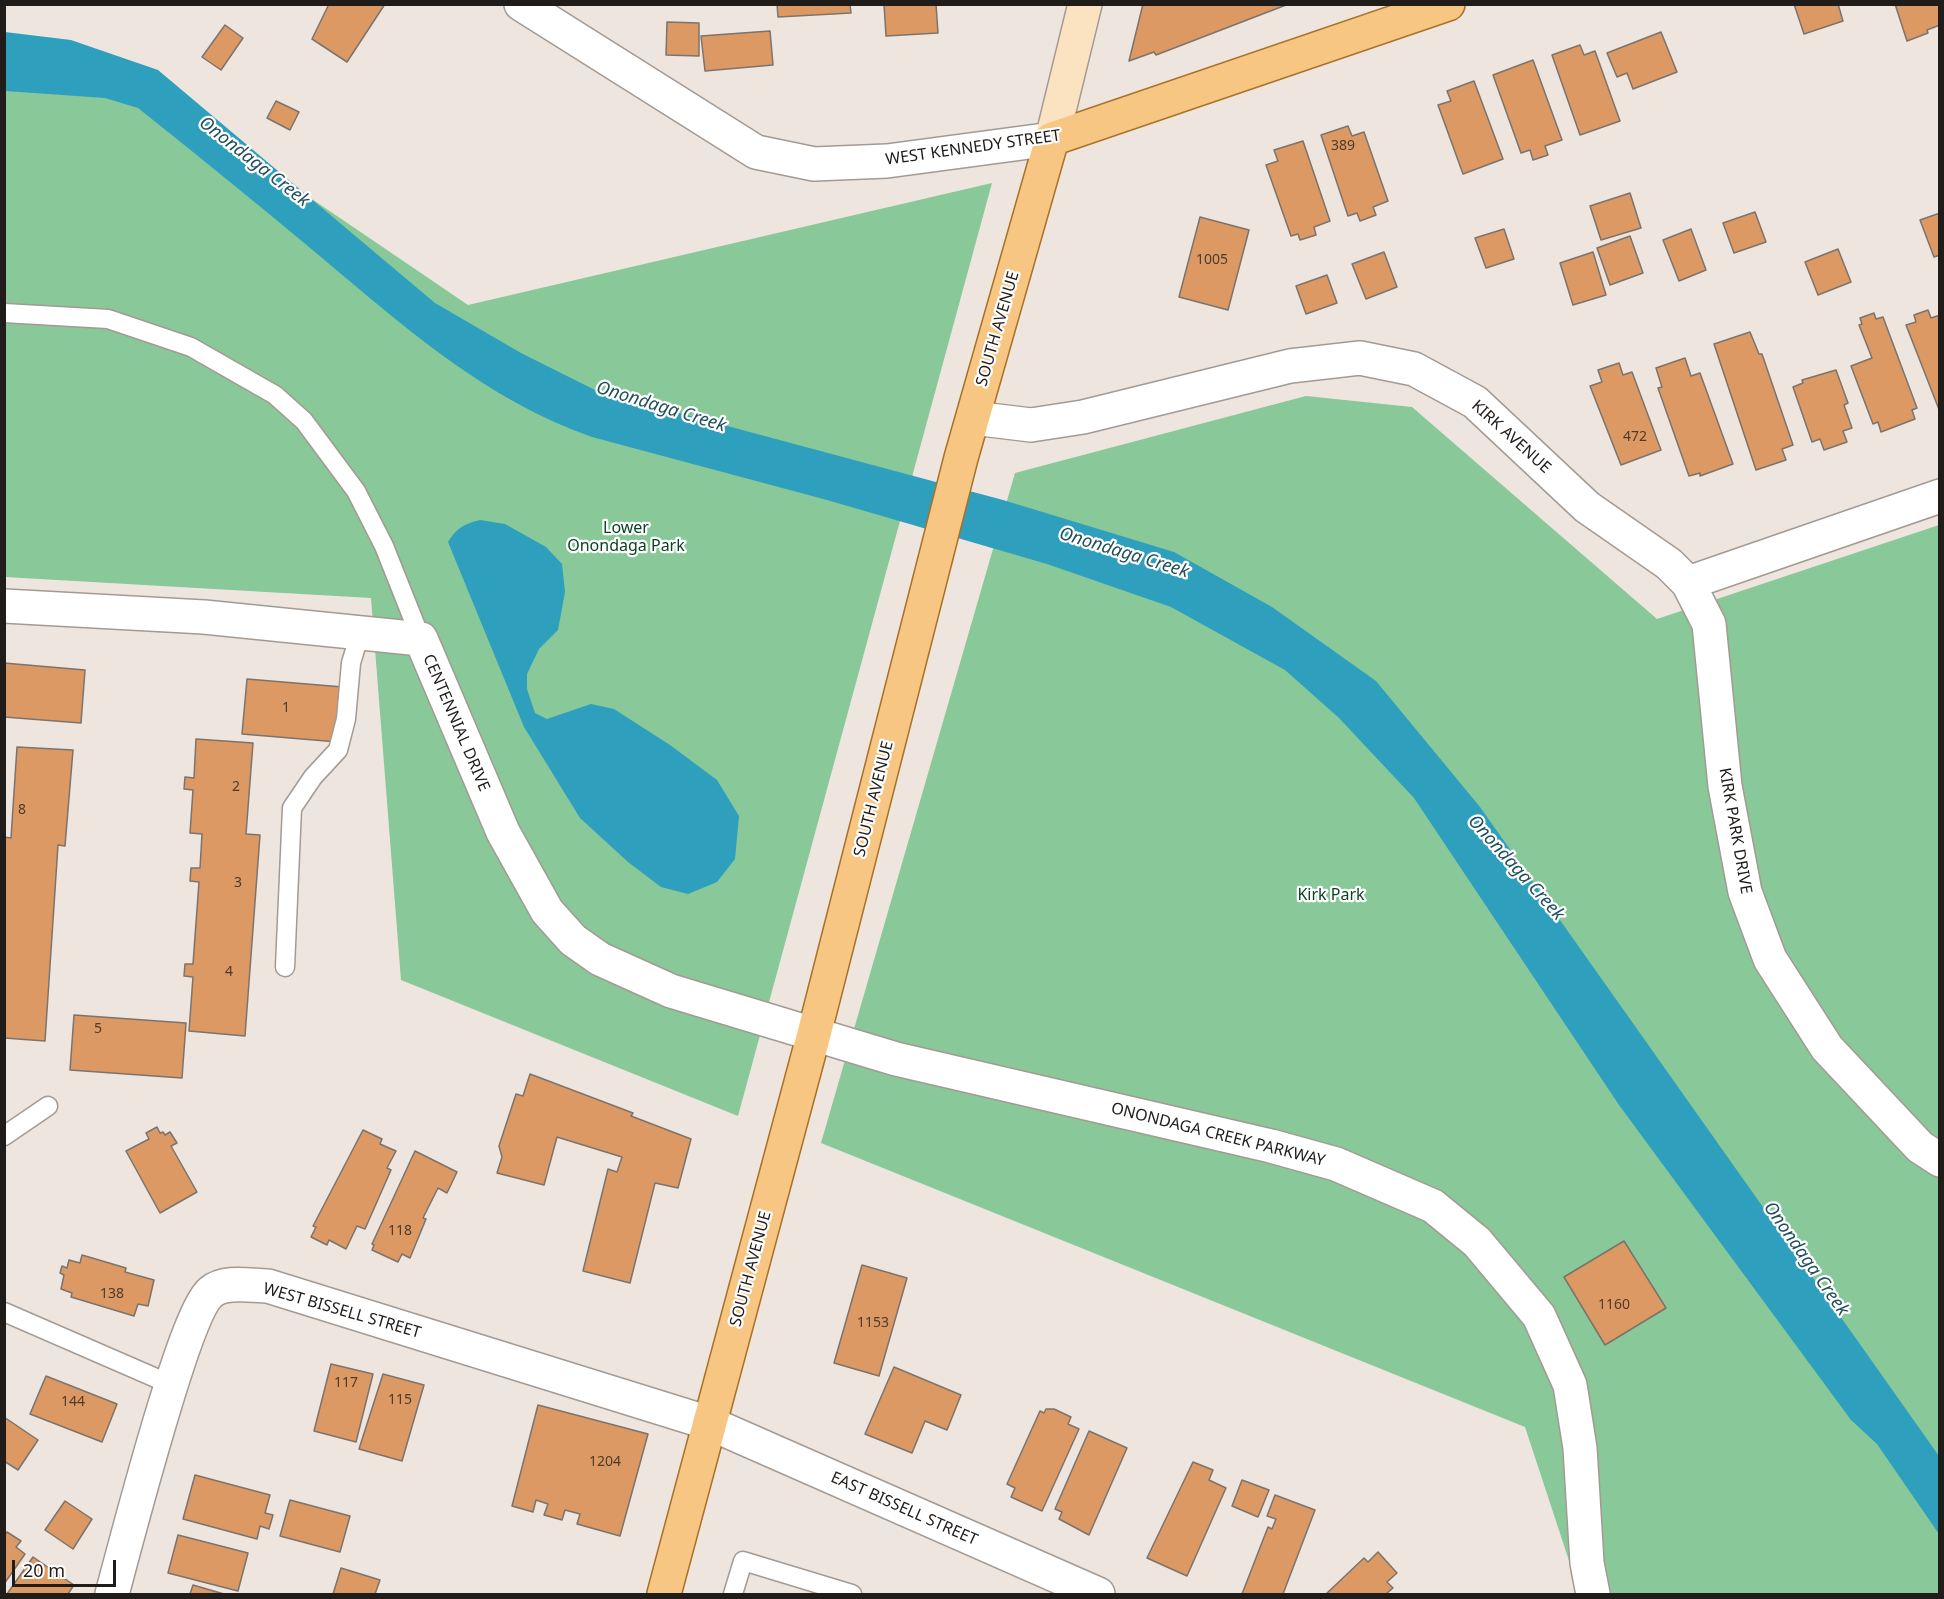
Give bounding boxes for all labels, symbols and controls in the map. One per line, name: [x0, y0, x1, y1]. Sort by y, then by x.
water label: Onondaga Creek: [194, 112, 314, 212]
street label: WEST KENNEDY STREET: [884, 126, 1062, 170]
house number: 389: [1331, 138, 1355, 154]
house number: 1005: [1196, 252, 1228, 268]
street label: SOUTH AVENUE: [972, 269, 1024, 389]
water label: Onondaga Creek: [594, 377, 728, 437]
street label: KIRK AVENUE: [1467, 396, 1555, 478]
house number: 472: [1623, 429, 1647, 445]
park label: Lower Onondaga Park: [567, 518, 685, 556]
water label: Onondaga Creek: [1057, 523, 1191, 583]
street label: CENTENNIAL DRIVE: [418, 652, 494, 794]
house number: 1: [282, 700, 290, 716]
street label: SOUTH AVENUE: [850, 739, 898, 859]
street label: KIRK PARK DRIVE: [1714, 766, 1756, 896]
house number: 2: [232, 779, 240, 795]
house number: 8: [18, 802, 26, 818]
water label: Onondaga Creek: [1463, 811, 1569, 925]
house number: 3: [234, 875, 242, 891]
park label: Kirk Park: [1297, 885, 1365, 905]
house number: 4: [225, 964, 233, 980]
house number: 5: [94, 1021, 102, 1037]
street label: ONONDAGA CREEK PARKWAY: [1109, 1099, 1327, 1171]
water label: Onondaga Creek: [1759, 1198, 1853, 1320]
street label: SOUTH AVENUE: [726, 1209, 776, 1329]
house number: 118: [388, 1223, 412, 1239]
street label: WEST BISSELL STREET: [261, 1279, 423, 1343]
house number: 138: [100, 1286, 124, 1302]
house number: 1160: [1598, 1297, 1630, 1313]
house number: 1153: [857, 1315, 889, 1331]
house number: 117: [334, 1375, 358, 1391]
house number: 115: [388, 1392, 412, 1408]
house number: 144: [61, 1394, 85, 1410]
house number: 1204: [589, 1454, 621, 1470]
street label: EAST BISSELL STREET: [828, 1468, 980, 1550]
scale bar: [15, 1548, 118, 1586]
text: 20 m: [23, 1558, 65, 1582]

